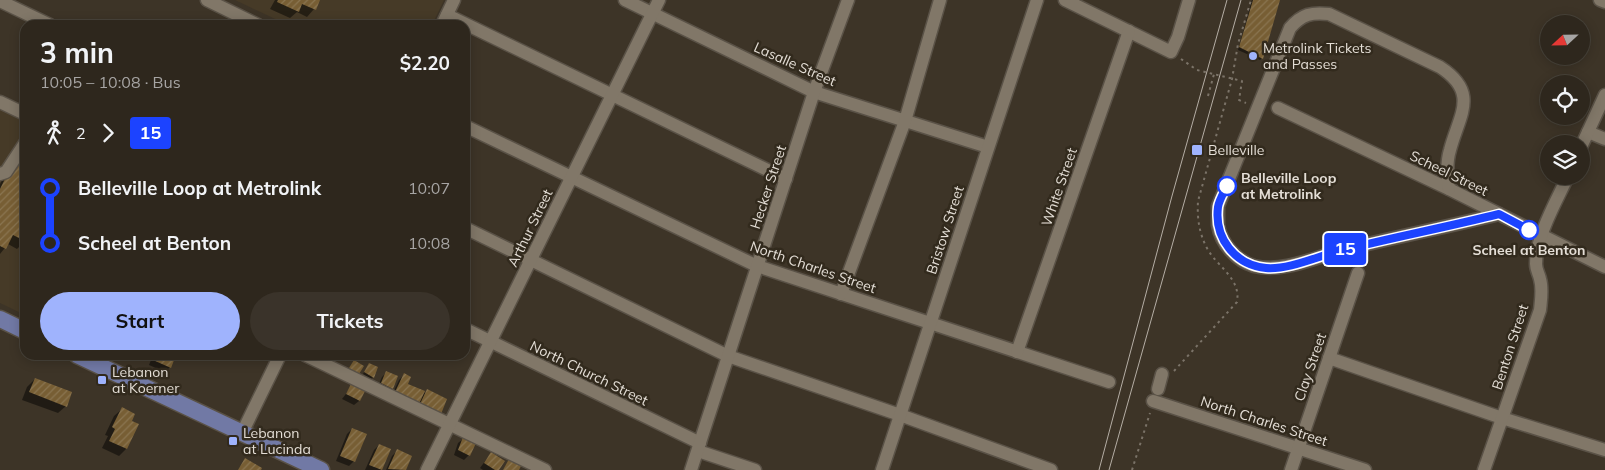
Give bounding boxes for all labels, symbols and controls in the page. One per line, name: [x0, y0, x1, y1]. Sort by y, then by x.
north arrow: [1540, 15, 1590, 65]
map controls: [1540, 15, 1590, 185]
text: 3 min: [40, 35, 114, 70]
street label: Lasalle Street: [751, 38, 839, 90]
place label: Metrolink Tickets and Passes: [1263, 39, 1372, 73]
marker: Metrolink Tickets and Passes: [1247, 50, 1259, 62]
text: $2.20: [400, 51, 450, 75]
text: 10:05 – 10:08 · Bus: [40, 72, 181, 92]
button: locate: [1540, 75, 1590, 125]
icon: walk: [40, 119, 68, 147]
icon: forward: [94, 119, 122, 147]
text: 15: [140, 121, 161, 144]
text: 2: [76, 123, 86, 143]
button: layers: [1540, 135, 1590, 185]
place label: Belleville: [1208, 141, 1264, 159]
street label: Hecker Street: [746, 143, 790, 231]
marker: Belleville: [1190, 143, 1204, 157]
street label: White Street: [1037, 145, 1081, 229]
street label: Scheel Street: [1407, 146, 1491, 200]
place label: Belleville Loop at Metrolink: [1241, 169, 1337, 203]
text: Belleville Loop at Metrolink: [78, 176, 321, 200]
marker: Belleville Loop at Metrolink: [1217, 176, 1237, 196]
text: 10:07: [408, 178, 450, 198]
street label: Bristow Street: [922, 183, 968, 277]
street label: Arthur Street: [503, 186, 557, 270]
marker: Scheel at Benton: [1519, 220, 1539, 240]
text: Scheel at Benton: [78, 231, 231, 255]
text: 10:08: [408, 233, 450, 253]
line badge: 15: [1322, 233, 1368, 265]
street label: North Charles Street: [748, 237, 879, 297]
text: 15: [1334, 237, 1356, 260]
place label: Scheel at Benton: [1473, 241, 1585, 259]
button: Start: [40, 292, 240, 350]
button: Tickets: [250, 292, 450, 350]
street label: Benton Street: [1488, 302, 1532, 392]
street label: Clay Street: [1290, 330, 1330, 404]
street label: North Church Street: [527, 337, 651, 409]
place label: Lebanon at Koerner: [112, 363, 180, 397]
marker: Lebanon at Koerner: [96, 374, 108, 386]
street label: North Charles Street: [1198, 392, 1330, 450]
place label: Lebanon at Lucinda: [243, 424, 311, 458]
marker: Lebanon at Lucinda: [227, 435, 239, 447]

